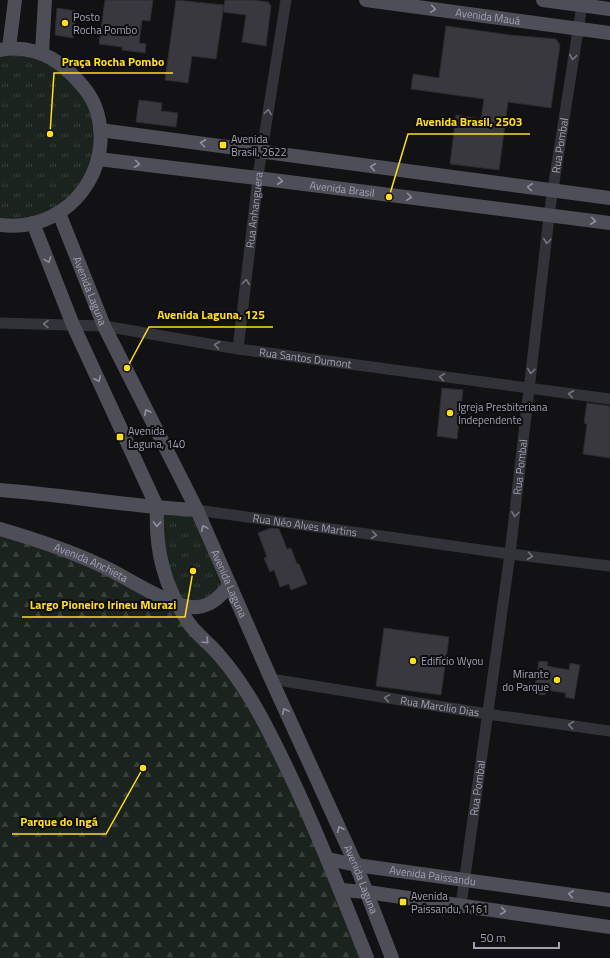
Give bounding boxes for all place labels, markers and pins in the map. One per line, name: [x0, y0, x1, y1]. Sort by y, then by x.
place label: Posto Rocha Pombo: [73, 9, 137, 38]
marker: Posto Rocha Pombo: [60, 18, 70, 28]
callout: Praça Rocha Pombo: [54, 49, 173, 73]
callout: Avenida Brasil, 2503: [408, 110, 530, 134]
place label: Avenida Brasil, 2622: [231, 131, 287, 160]
marker: Avenida Brasil, 2622: [218, 140, 228, 150]
callout: Avenida Laguna, 125: [149, 303, 273, 327]
place label: Igreja Presbiteriana Independente: [458, 399, 548, 428]
marker: Igreja Presbiteriana Independente: [445, 408, 455, 418]
place label: Avenida Laguna, 140: [128, 423, 185, 452]
marker: Avenida Laguna, 140: [115, 432, 125, 442]
callout: Largo Pioneiro Irineu Murazi: [22, 593, 185, 617]
place label: Edifício Wyou: [421, 653, 483, 669]
marker: Edifício Wyou: [408, 656, 418, 666]
place label: Mirante do Parque: [502, 666, 549, 695]
marker: Mirante do Parque: [552, 675, 562, 685]
callout: Parque do Ingá: [12, 810, 106, 834]
place label: Avenida Paissandu, 1161: [411, 888, 488, 917]
marker: Avenida Paissandu, 1161: [398, 897, 408, 907]

